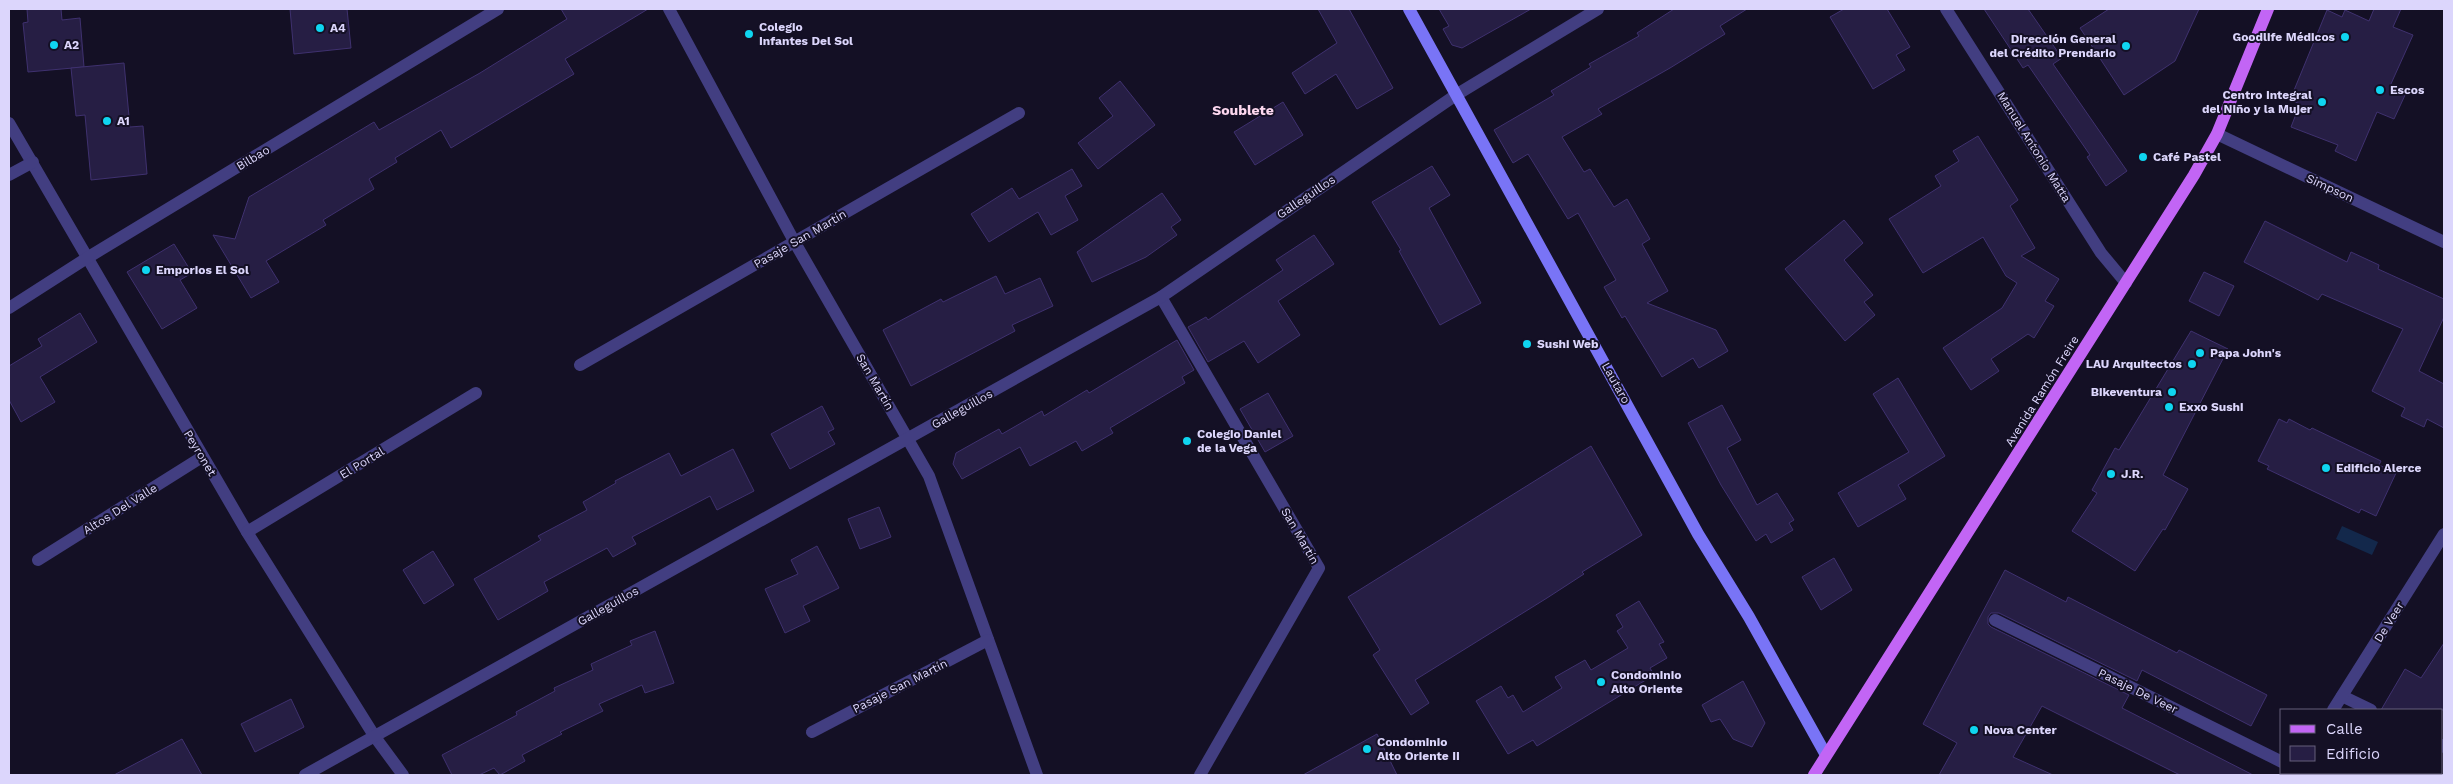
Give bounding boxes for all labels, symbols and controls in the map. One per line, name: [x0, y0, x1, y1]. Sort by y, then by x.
place label: Colegio Infantes Del Sol: [759, 20, 853, 48]
place label: A4: [330, 21, 346, 35]
marker: A4: [314, 22, 326, 34]
marker: Colegio Infantes Del Sol: [743, 28, 755, 40]
place label: Goodlife Médicos: [2232, 30, 2336, 44]
marker: Goodlife Médicos: [2339, 31, 2351, 43]
place label: Dirección General del Crédito Prendario: [1989, 32, 2116, 60]
place label: A2: [64, 38, 79, 52]
marker: A2: [48, 39, 60, 51]
marker: Dirección General del Crédito Prendario: [2120, 40, 2132, 52]
place label: Escos: [2390, 83, 2425, 97]
marker: Escos: [2374, 84, 2386, 96]
place label: Centro Integral del Niño y la Mujer: [2202, 88, 2313, 116]
street label: Manuel Antonio Matta: [1994, 89, 2074, 205]
marker: Centro Integral del Niño y la Mujer: [2316, 96, 2328, 108]
district label: Soublete: [1212, 102, 1274, 118]
place label: A1: [117, 114, 130, 128]
marker: A1: [101, 115, 113, 127]
street label: Bilbao: [234, 143, 272, 173]
place label: Café Pastel: [2153, 150, 2221, 164]
marker: Café Pastel: [2137, 151, 2149, 163]
street label: Simpson: [2304, 171, 2356, 205]
street label: Galleguillos: [1274, 172, 1338, 222]
street label: Pasaje San Martín: [751, 207, 849, 271]
place label: Emporios El Sol: [156, 263, 249, 277]
marker: Emporios El Sol: [140, 264, 152, 276]
street label: Avenida Ramón Freire: [2002, 333, 2082, 449]
place label: Sushi Web: [1537, 337, 1599, 351]
marker: Sushi Web: [1521, 338, 1533, 350]
place label: Papa John's: [2210, 346, 2282, 360]
marker: Papa John's: [2194, 347, 2206, 359]
street label: San Martín: [853, 351, 897, 413]
place label: LAU Arquitectos: [2086, 357, 2183, 371]
marker: LAU Arquitectos: [2186, 358, 2198, 370]
street label: Lautaro: [1599, 360, 1633, 406]
place label: Bikeventura: [2091, 385, 2162, 399]
street label: Galleguillos: [929, 386, 995, 432]
marker: Bikeventura: [2166, 386, 2178, 398]
place label: Exxo Sushi: [2179, 400, 2244, 414]
marker: Exxo Sushi: [2163, 401, 2175, 413]
street label: Peyronet: [181, 427, 219, 479]
place label: Colegio Daniel de la Vega: [1197, 427, 1281, 455]
marker: Colegio Daniel de la Vega: [1181, 435, 1193, 447]
street label: El Portal: [337, 444, 387, 482]
place label: Edificio Alerce: [2336, 461, 2422, 475]
marker: Edificio Alerce: [2320, 462, 2332, 474]
place label: J.R.: [2121, 467, 2143, 481]
marker: J.R.: [2105, 468, 2117, 480]
street label: Altos Del Valle: [80, 481, 160, 537]
street label: San Martín: [1278, 505, 1322, 567]
street label: Galleguillos: [575, 583, 641, 629]
street label: De Veer: [2371, 599, 2407, 645]
street label: Pasaje San Martín: [850, 656, 950, 716]
street label: Pasaje De Veer: [2096, 666, 2180, 716]
place label: Condominio Alto Oriente: [1611, 668, 1683, 696]
marker: Condominio Alto Oriente: [1595, 676, 1607, 688]
legend: [2280, 709, 2443, 774]
text: Calle: [2326, 720, 2363, 738]
place label: Nova Center: [1984, 723, 2058, 737]
marker: Nova Center: [1968, 724, 1980, 736]
place label: Condominio Alto Oriente II: [1377, 735, 1460, 763]
marker: Condominio Alto Oriente II: [1361, 743, 1373, 755]
text: Edificio: [2326, 745, 2380, 763]

